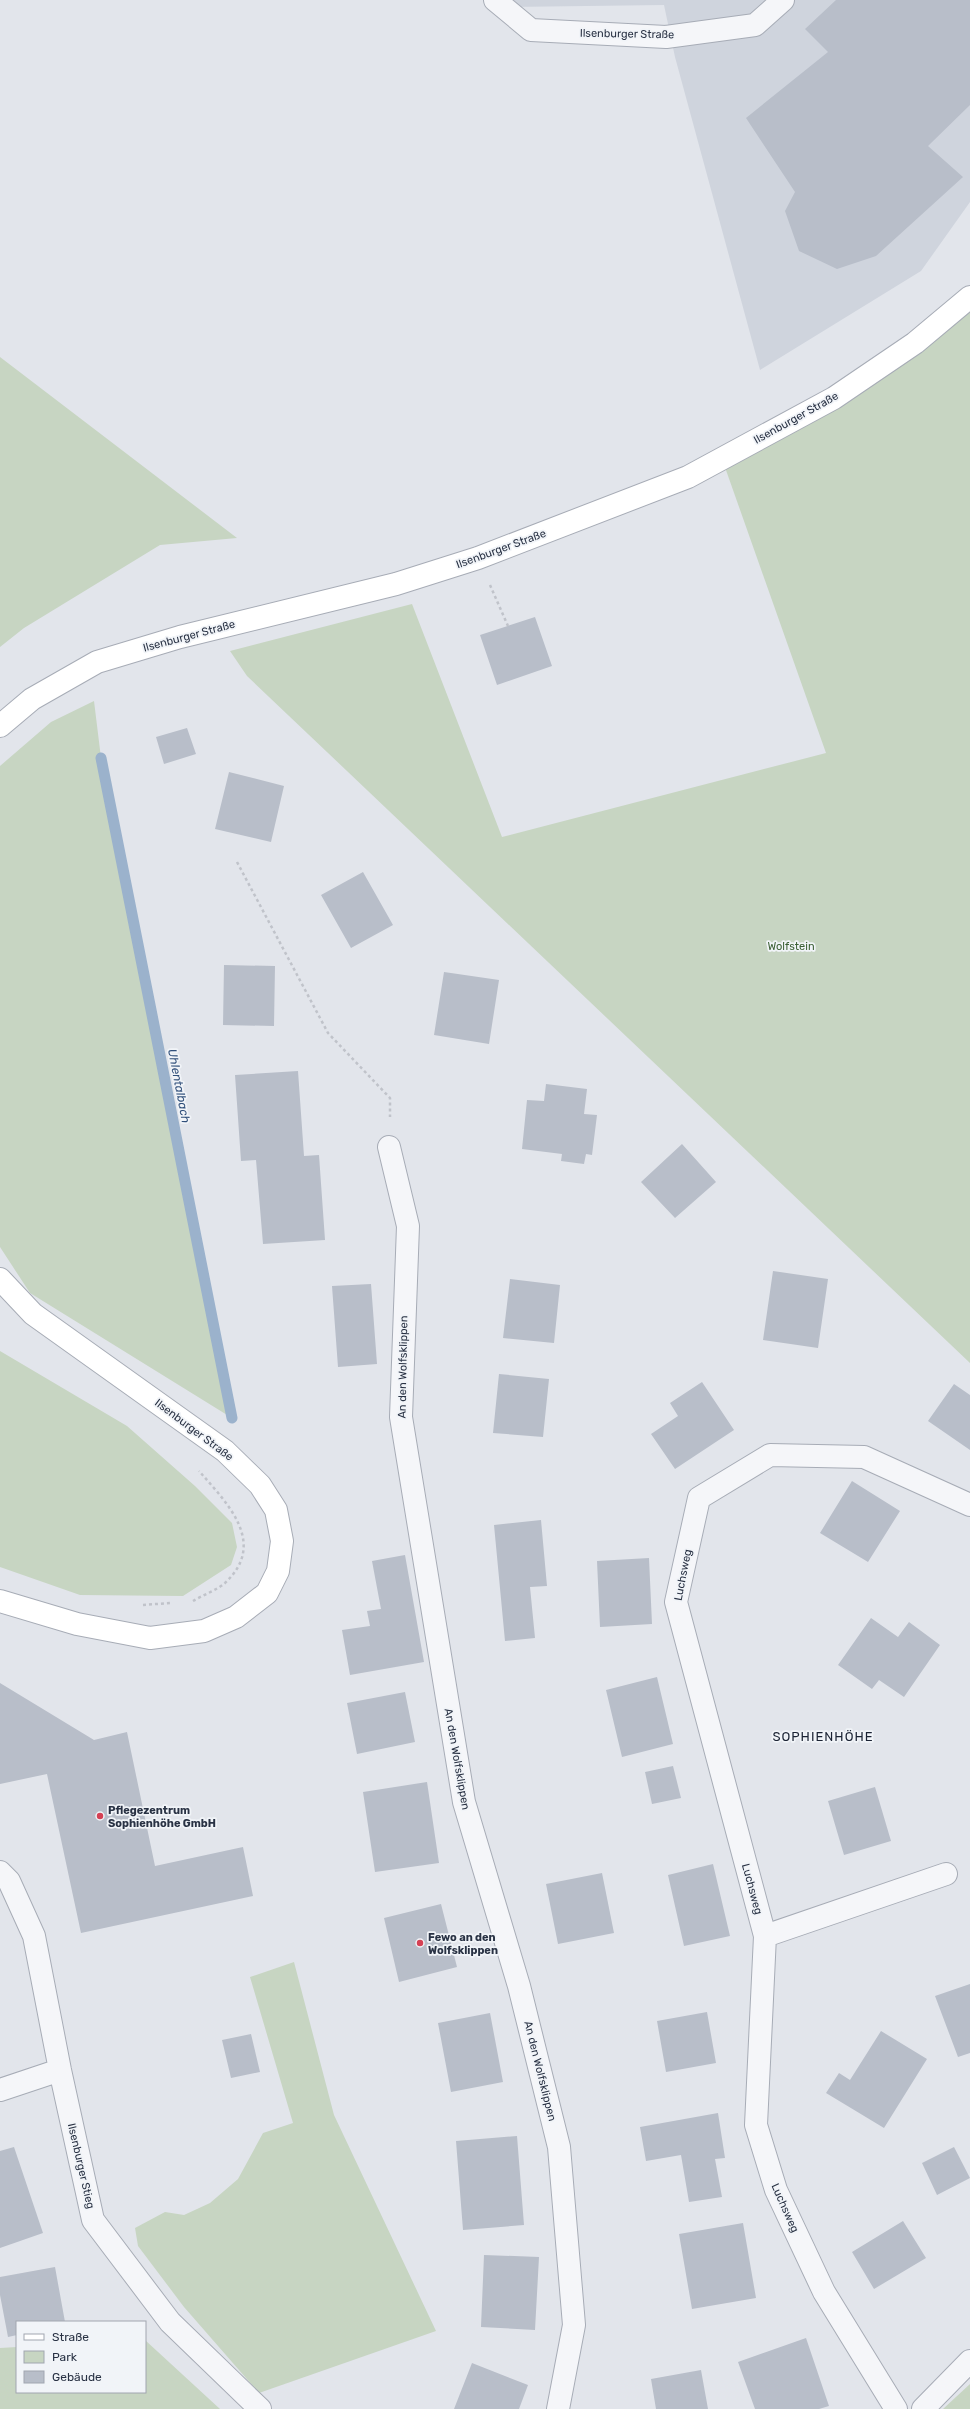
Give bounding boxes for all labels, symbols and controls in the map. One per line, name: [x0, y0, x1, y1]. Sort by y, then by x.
street label: Ilsenburger Straße: [580, 27, 674, 41]
street label: Ilsenburger Straße: [751, 389, 841, 447]
street label: Ilsenburger Straße: [454, 527, 548, 571]
street label: Ilsenburger Straße: [142, 617, 236, 655]
park label: Wolfstein: [767, 940, 815, 953]
water label: Uhlentalbach: [165, 1048, 193, 1124]
street label: An den Wolfsklippen: [396, 1315, 410, 1419]
street label: Ilsenburger Straße: [152, 1396, 236, 1464]
street label: Luchsweg: [672, 1548, 694, 1602]
street label: An den Wolfsklippen: [442, 1707, 472, 1811]
district label: SOPHIENHÖHE: [772, 1729, 874, 1744]
place label: Pflegezentrum Sophienhöhe GmbH: [108, 1804, 216, 1830]
marker: Pflegezentrum Sophienhöhe GmbH: [95, 1811, 105, 1821]
street label: Luchsweg: [739, 1862, 765, 1916]
place label: Fewo an den Wolfsklippen: [428, 1931, 498, 1957]
marker: Fewo an den Wolfsklippen: [415, 1938, 425, 1948]
street label: An den Wolfsklippen: [521, 2019, 559, 2123]
street label: Ilsenburger Stieg: [65, 2122, 97, 2210]
street label: Luchsweg: [768, 2181, 802, 2235]
legend: [16, 2321, 146, 2393]
text: Straße: [52, 2330, 89, 2344]
text: Park: [52, 2350, 78, 2364]
text: Gebäude: [52, 2370, 102, 2384]

